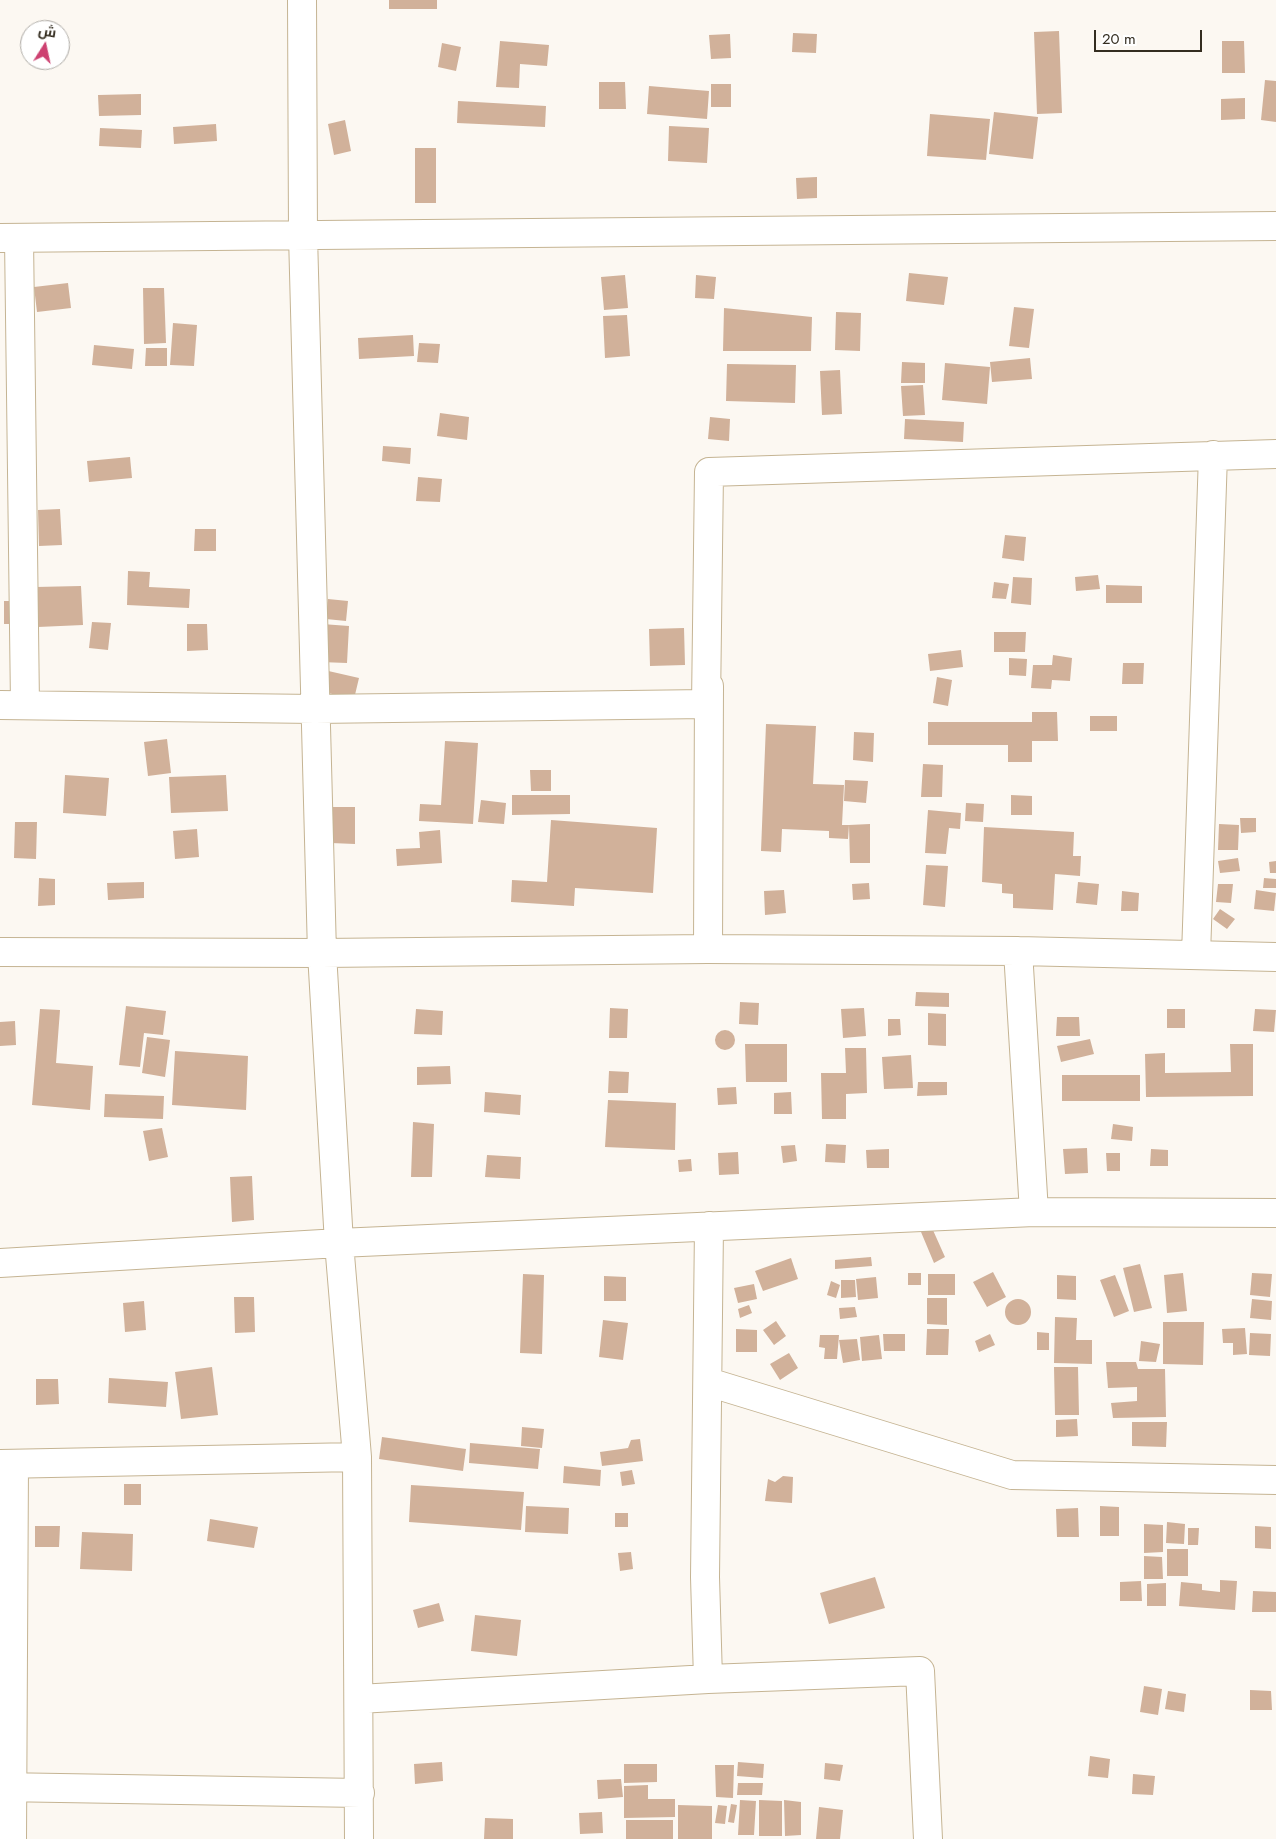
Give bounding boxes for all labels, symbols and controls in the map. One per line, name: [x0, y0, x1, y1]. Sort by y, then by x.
north arrow: [20, 20, 70, 70]
text: ش: [37, 20, 58, 43]
scale bar: [1096, 20, 1204, 52]
text: 20 m: [1102, 28, 1136, 50]

